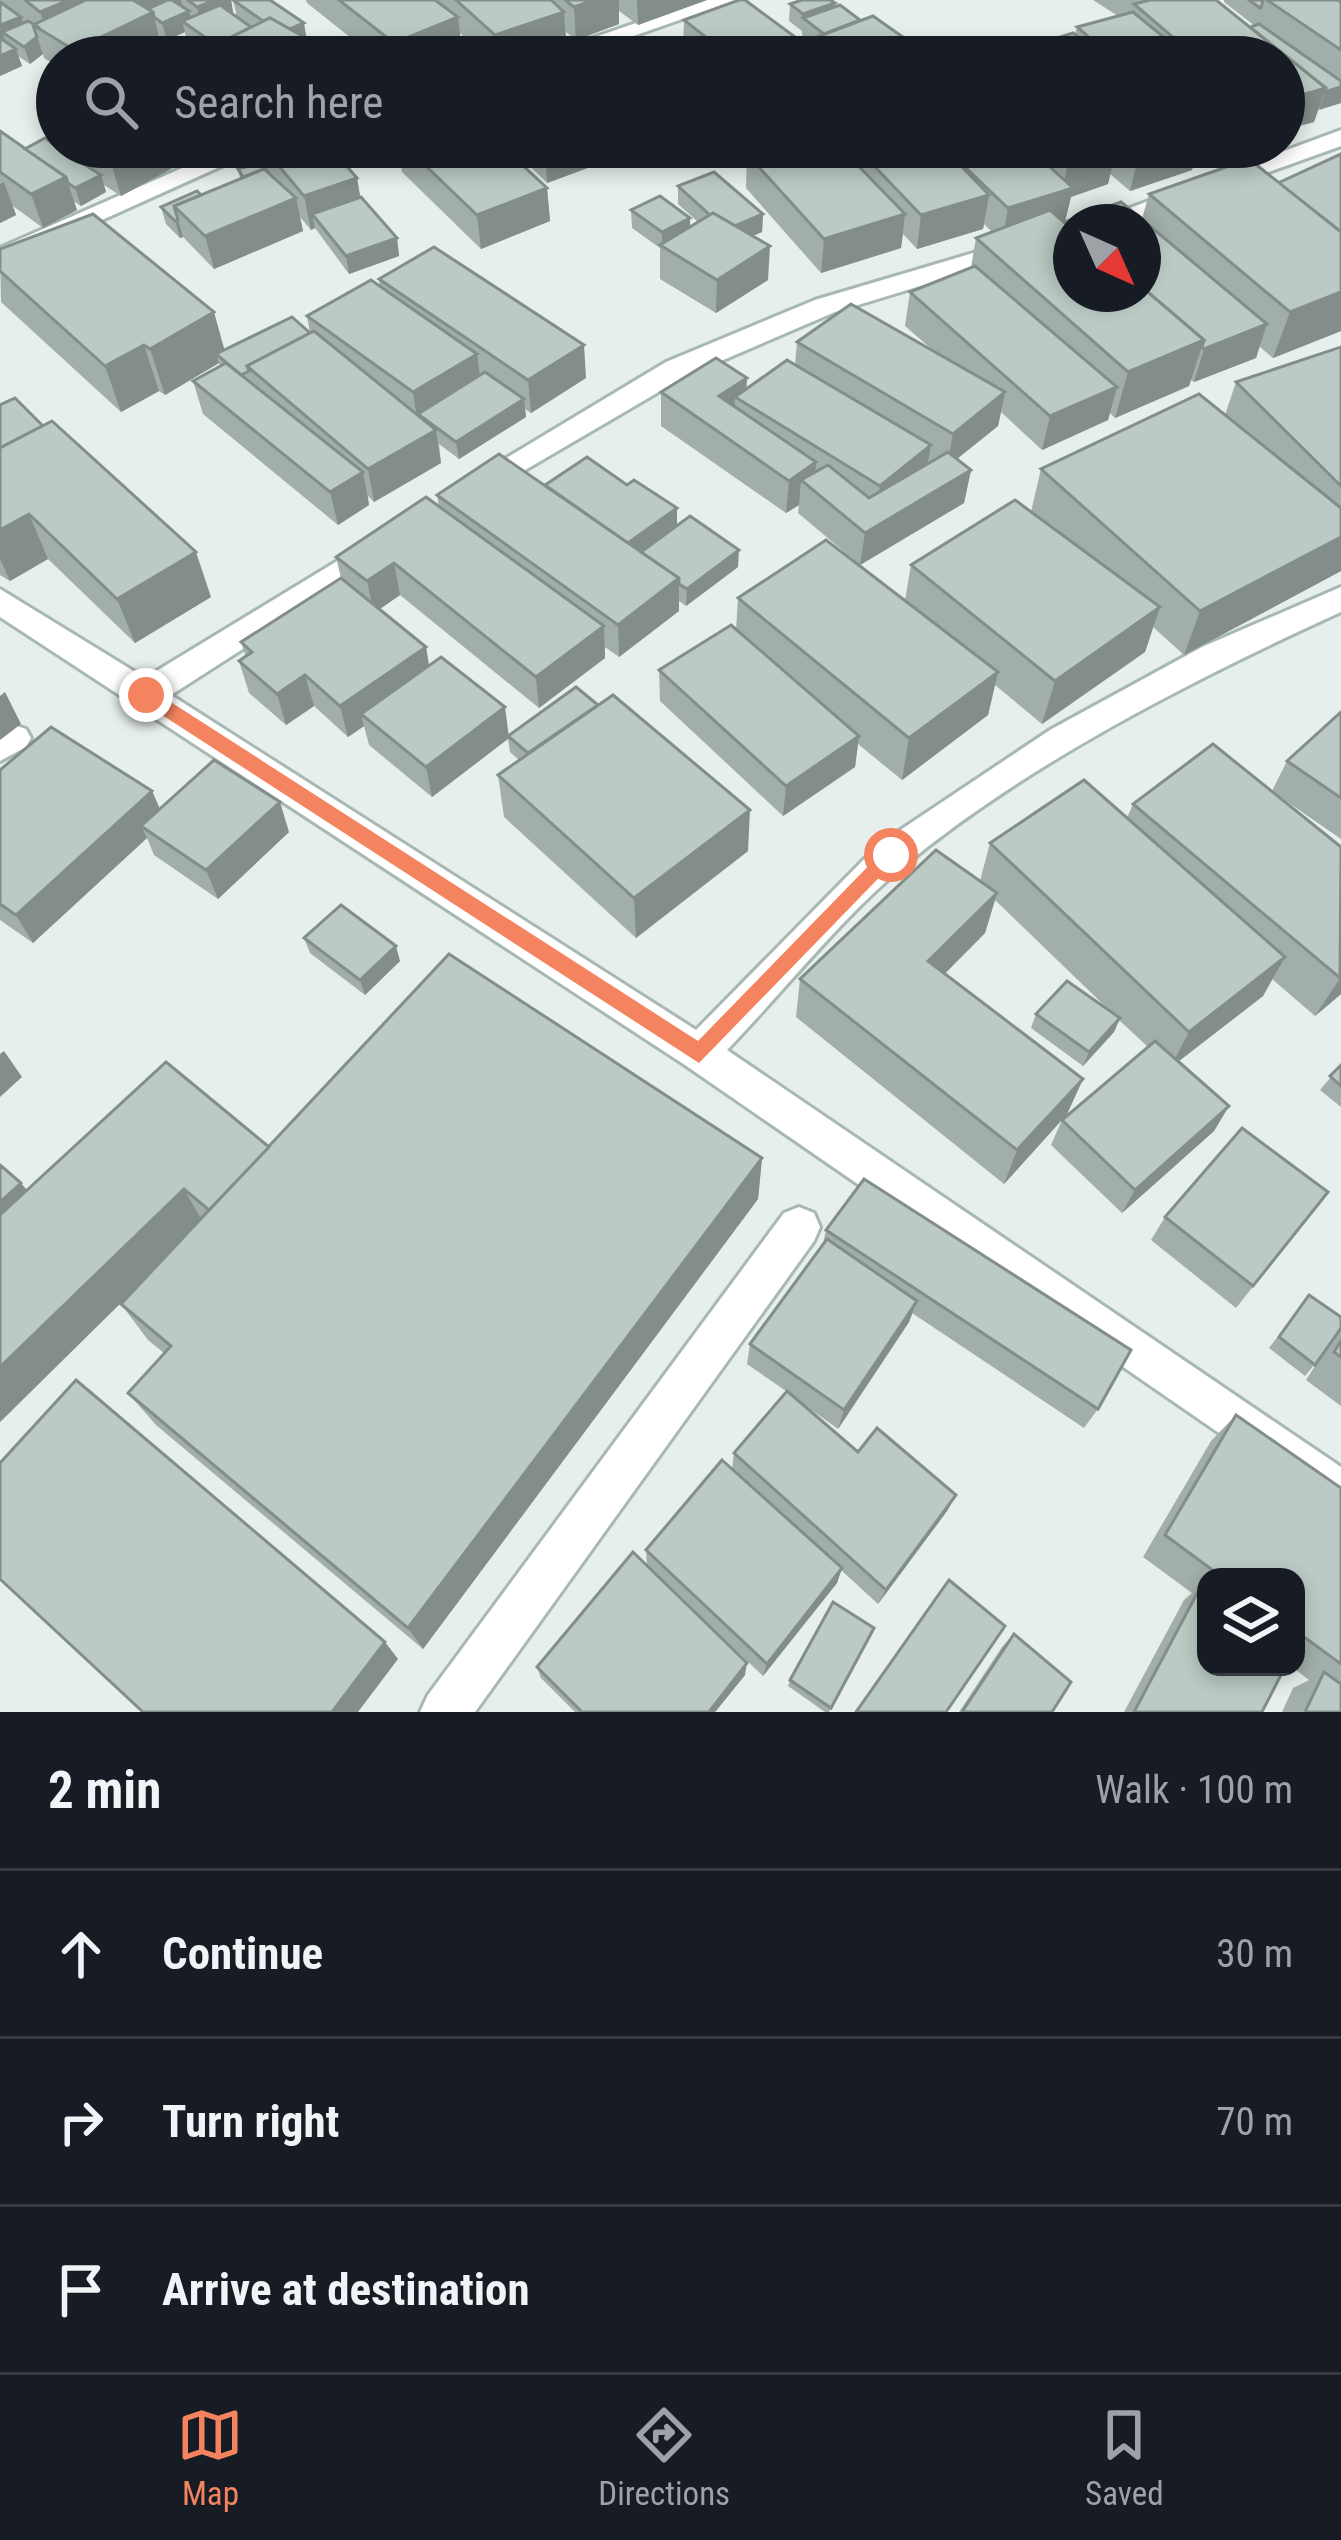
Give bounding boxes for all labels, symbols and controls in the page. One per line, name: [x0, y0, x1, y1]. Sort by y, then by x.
search box: [36, 36, 1305, 168]
icon: search: [78, 69, 144, 135]
text: Search here: [174, 76, 383, 129]
north arrow: [1053, 204, 1161, 312]
route end: [119, 668, 173, 722]
route start: [864, 828, 918, 882]
map controls: [1197, 1568, 1305, 1676]
button: layers: [1197, 1568, 1305, 1676]
text: 2 min: [48, 1761, 161, 1820]
text: Walk · 100 m: [1095, 1767, 1293, 1813]
icon: ahead: [48, 1921, 114, 1987]
text: Continue: [162, 1927, 323, 1980]
text: 30 m: [1216, 1931, 1293, 1977]
icon: right: [48, 2089, 114, 2155]
text: Turn right: [162, 2095, 339, 2148]
text: 70 m: [1216, 2099, 1293, 2145]
icon: arrive: [48, 2257, 114, 2323]
text: Arrive at destination: [162, 2263, 530, 2316]
tab: Map: [177, 2402, 243, 2513]
tab: Directions: [598, 2402, 730, 2513]
tab: Saved: [1085, 2402, 1164, 2513]

